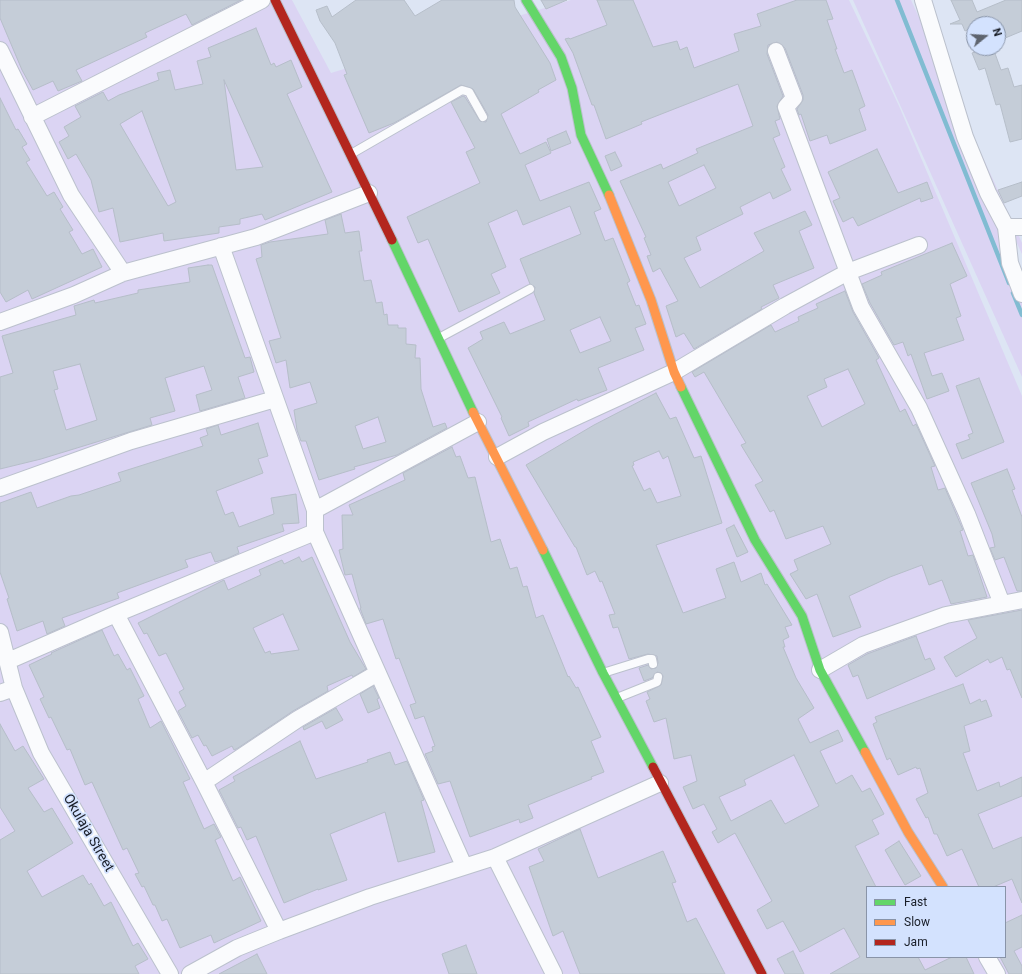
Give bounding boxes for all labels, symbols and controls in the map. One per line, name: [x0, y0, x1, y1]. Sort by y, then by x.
north arrow: [966, 16, 1006, 56]
text: N: [990, 27, 1004, 38]
street label: Okulaja Street: [59, 791, 117, 875]
legend: [866, 886, 1006, 958]
text: Fast: [904, 895, 927, 909]
text: Slow: [904, 915, 930, 929]
text: Jam: [904, 935, 928, 949]

